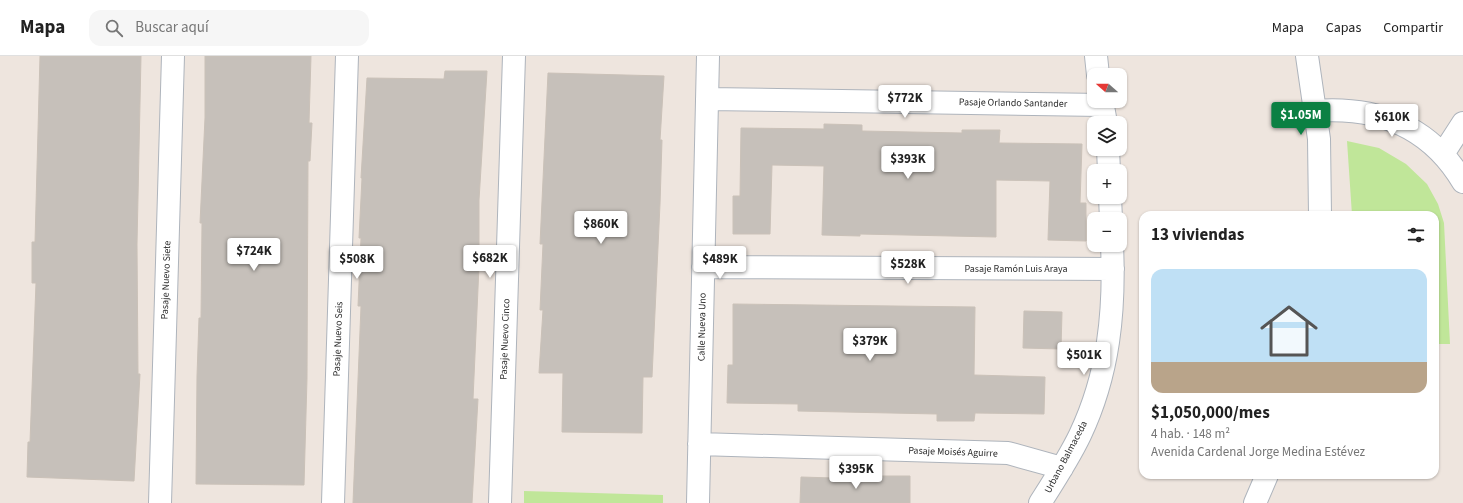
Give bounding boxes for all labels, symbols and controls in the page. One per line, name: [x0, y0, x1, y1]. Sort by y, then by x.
search box: [89, 10, 369, 46]
text: Mapa: [20, 14, 65, 41]
icon: search: [103, 17, 125, 39]
text: Buscar aquí: [135, 17, 209, 38]
text: Mapa: [1272, 18, 1304, 38]
text: Capas: [1326, 18, 1361, 38]
text: Compartir: [1383, 18, 1443, 38]
north arrow: [1087, 68, 1127, 108]
map controls: [1087, 68, 1127, 252]
pin: $772K: [877, 85, 933, 119]
text: $772K: [887, 89, 923, 107]
street label: Pasaje Orlando Santander: [959, 95, 1068, 111]
pin: $1.05M: [1268, 102, 1334, 136]
pin: $610K: [1364, 104, 1420, 138]
text: $1.05M: [1280, 106, 1322, 124]
text: $610K: [1374, 108, 1410, 126]
button: layers: [1087, 116, 1127, 156]
pin: $393K: [880, 146, 936, 180]
text: $393K: [890, 150, 926, 168]
button: +: [1087, 164, 1127, 204]
pin: $860K: [573, 211, 629, 245]
button: −: [1087, 212, 1127, 252]
text: $860K: [583, 215, 619, 233]
text: 13 viviendas: [1151, 223, 1244, 247]
icon: filters: [1405, 224, 1427, 246]
pin: $724K: [226, 238, 282, 272]
street label: Pasaje Nuevo Siete: [158, 240, 174, 320]
text: $724K: [236, 242, 272, 260]
pin: $682K: [462, 245, 518, 279]
pin: $508K: [329, 246, 385, 280]
pin: $489K: [692, 246, 748, 280]
text: $682K: [472, 249, 508, 267]
text: $508K: [339, 250, 375, 268]
text: $489K: [702, 250, 738, 268]
pin: $528K: [880, 251, 936, 285]
text: $528K: [890, 255, 926, 273]
street label: Pasaje Ramón Luis Araya: [965, 262, 1067, 276]
street label: Calle Nueva Uno: [694, 293, 710, 361]
icon: home: [1253, 295, 1325, 367]
street label: Pasaje Nuevo Cinco: [497, 298, 513, 380]
street label: Pasaje Nuevo Seis: [330, 301, 346, 377]
pin: $379K: [842, 328, 898, 362]
text: $379K: [852, 332, 888, 350]
pin: $501K: [1056, 342, 1112, 376]
text: $501K: [1066, 346, 1102, 364]
text: $1,050,000/mes: [1151, 401, 1270, 425]
street label: Urbano Balmaceda: [1041, 418, 1091, 496]
text: 4 hab. · 148 m²: [1151, 425, 1230, 443]
street label: Pasaje Moisés Aguirre: [908, 443, 998, 461]
text: Avenida Cardenal Jorge Medina Estévez: [1151, 443, 1365, 461]
pin: $395K: [828, 456, 884, 490]
text: $395K: [838, 460, 874, 478]

